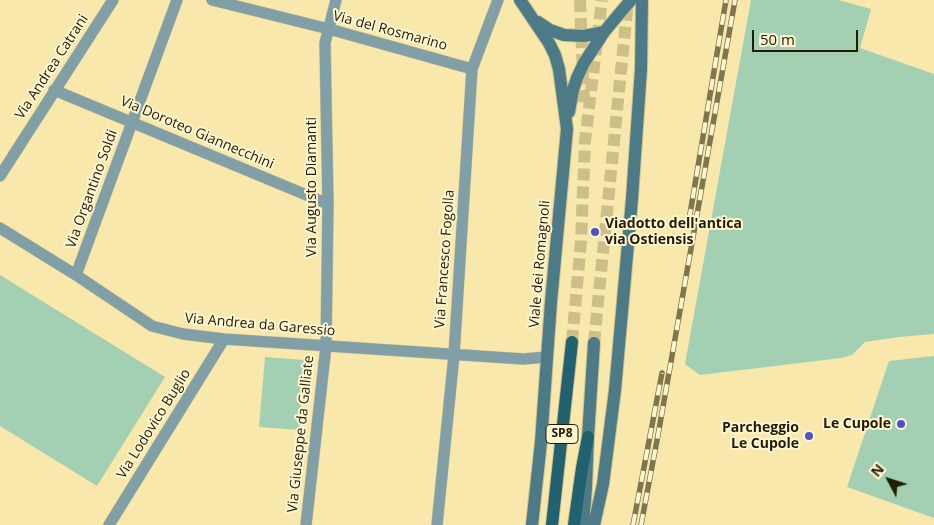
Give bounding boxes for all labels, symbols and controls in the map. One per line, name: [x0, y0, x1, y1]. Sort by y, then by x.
street label: Via del Rosmarino: [331, 8, 449, 54]
street label: Via Andrea Catrani: [12, 11, 92, 123]
scale bar: [754, 20, 860, 52]
text: 50 m: [760, 29, 795, 49]
street label: Via Doroteo Giannecchini: [118, 93, 276, 173]
street label: Via Augusto Diamanti: [304, 117, 320, 257]
street label: Via Organtino Soldi: [63, 128, 121, 250]
street label: Via Francesco Fogolla: [432, 189, 458, 329]
street label: Viale dei Romagnoli: [526, 200, 554, 328]
place label: Viadotto dell'antica via Ostiensis: [605, 216, 742, 248]
marker: Viadotto dell'antica via Ostiensis: [589, 226, 601, 238]
street label: Via Andrea da Garessio: [184, 310, 336, 340]
street label: Via Giuseppe da Galliate: [284, 355, 318, 513]
street label: Via Lodovico Buglio: [113, 366, 195, 482]
place label: Le Cupole: [823, 416, 891, 432]
marker: Le Cupole: [895, 418, 907, 430]
place label: Parcheggio Le Cupole: [722, 420, 799, 452]
road number: SP8: [546, 424, 578, 444]
marker: Parcheggio Le Cupole: [803, 430, 815, 442]
north arrow: [864, 455, 914, 505]
text: N: [866, 460, 888, 481]

